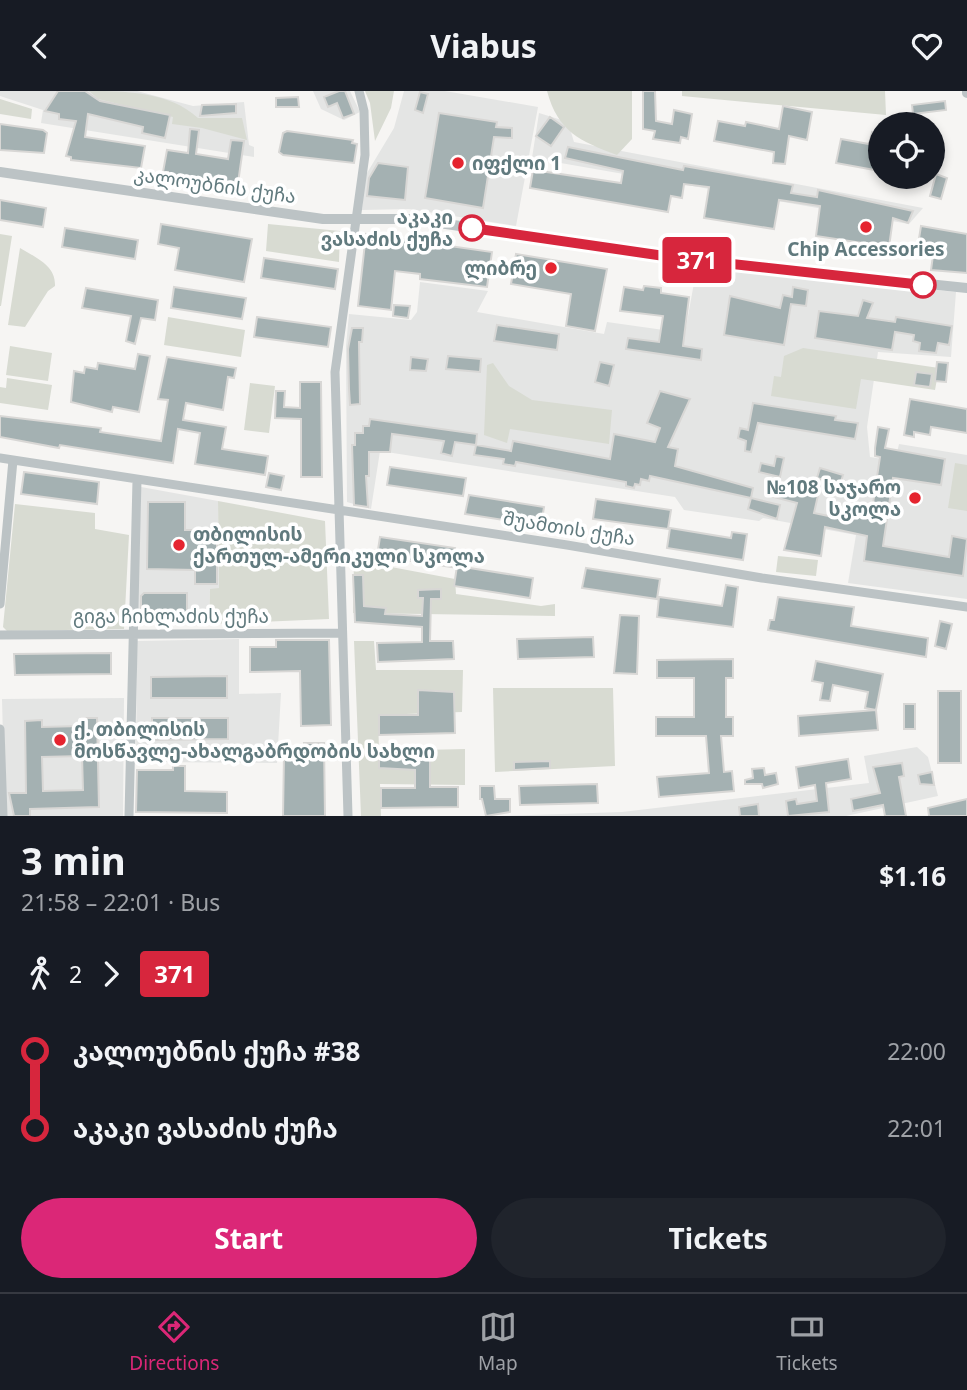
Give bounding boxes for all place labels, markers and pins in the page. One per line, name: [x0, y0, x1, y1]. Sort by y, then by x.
place label: იფქლი 1: [472, 150, 561, 176]
marker: იფქლი 1: [450, 155, 466, 171]
place label: აკაკი ვასაძის ქუჩა: [321, 204, 453, 252]
marker: აკაკი ვასაძის ქუჩა: [459, 215, 485, 241]
marker: Chip Accessories: [858, 219, 874, 235]
place label: Chip Accessories: [787, 236, 945, 262]
place label: ლიბრე: [464, 255, 537, 281]
marker: ლიბრე: [543, 260, 559, 276]
unlabelled marker: [910, 272, 936, 298]
place label: №108 საჯარო სკოლა: [766, 474, 901, 522]
marker: №108 საჯარო სკოლა: [907, 490, 923, 506]
place label: თბილისის ქართულ-ამერიკული სკოლა: [193, 521, 485, 569]
marker: თბილისის ქართულ-ამერიკული სკოლა: [171, 537, 187, 553]
place label: ქ. თბილისის მოსწავლე-ახალგაბრდობის სახლი: [74, 716, 435, 764]
marker: ქ. თბილისის მოსწავლე-ახალგაბრდობის სახლი: [52, 732, 68, 748]

